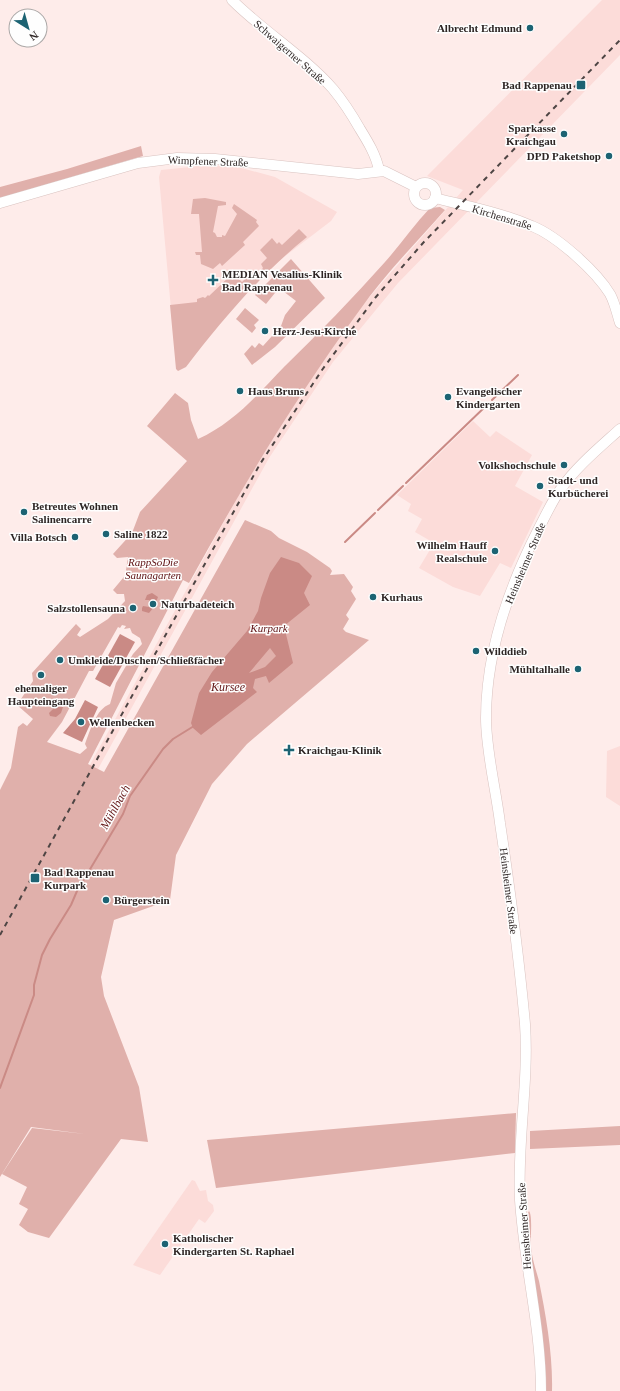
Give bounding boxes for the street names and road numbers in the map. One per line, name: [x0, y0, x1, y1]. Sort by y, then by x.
street label: Schwaigerner Straße: [252, 18, 328, 87]
street label: Wimpfener Straße: [168, 154, 249, 168]
street label: Kirchenstraße: [471, 202, 533, 232]
street label: Heinsheimer Straße: [502, 520, 548, 605]
street label: Heinsheimer Straße: [498, 847, 520, 935]
street label: Heinsheimer Straße: [515, 1182, 533, 1270]

